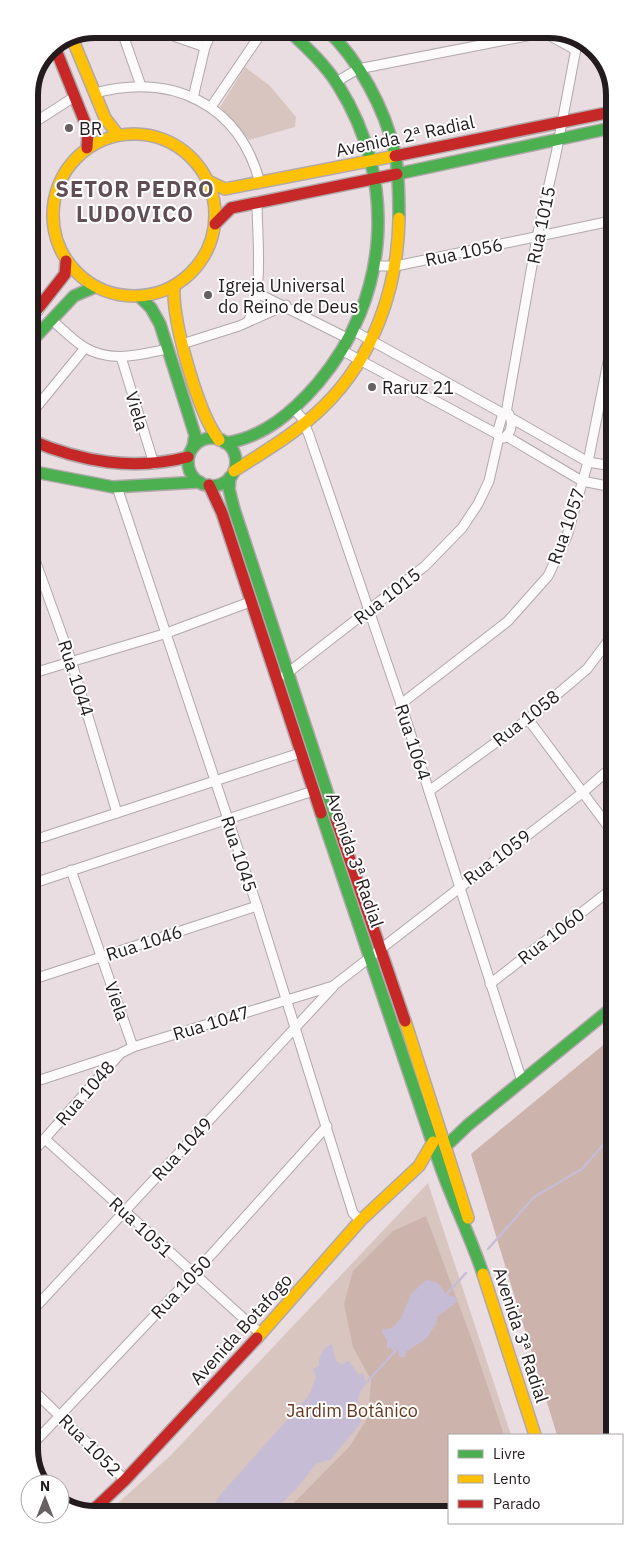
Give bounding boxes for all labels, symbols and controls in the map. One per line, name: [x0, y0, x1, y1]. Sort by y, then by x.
street label: Avenida 2ª Radial: [333, 110, 477, 162]
place label: BR: [79, 117, 102, 140]
marker: BR: [63, 122, 75, 134]
district label: SETOR PEDRO LUDOVICO: [55, 174, 215, 228]
street label: Rua 1015: [522, 184, 560, 266]
street label: Rua 1056: [423, 233, 505, 271]
place label: Igreja Universal do Reino de Deus: [218, 274, 358, 318]
marker: Igreja Universal do Reino de Deus: [202, 289, 214, 301]
place label: Raruz 21: [382, 376, 454, 399]
marker: Raruz 21: [366, 381, 378, 393]
street label: Viela: [120, 389, 154, 434]
street label: Rua 1057: [542, 485, 590, 567]
street label: Rua 1015: [349, 563, 425, 629]
street label: Rua 1044: [53, 637, 99, 719]
street label: Rua 1058: [488, 685, 564, 751]
street label: Rua 1064: [390, 701, 436, 783]
street label: Avenida 3ª Radial: [321, 789, 389, 931]
street label: Rua 1045: [216, 813, 262, 895]
street label: Rua 1059: [459, 824, 535, 890]
street label: Rua 1060: [513, 903, 589, 969]
street label: Rua 1046: [103, 920, 185, 966]
street label: Viela: [100, 978, 134, 1024]
street label: Rua 1047: [170, 1000, 252, 1046]
street label: Rua 1048: [50, 1056, 120, 1130]
street label: Rua 1049: [147, 1112, 217, 1186]
street label: Rua 1051: [104, 1192, 178, 1262]
street label: Rua 1050: [146, 1250, 216, 1324]
street label: Avenida 3ª Radial: [488, 1264, 554, 1406]
street label: Avenida Botafogo: [185, 1269, 297, 1389]
park label: Jardim Botânico: [286, 1399, 418, 1422]
street label: Rua 1052: [54, 1409, 126, 1481]
legend: [448, 1434, 623, 1524]
text: Livre: [493, 1444, 525, 1463]
text: Lento: [493, 1469, 531, 1488]
north arrow: [20, 1474, 70, 1524]
text: N: [40, 1477, 50, 1495]
text: Parado: [493, 1494, 541, 1513]

